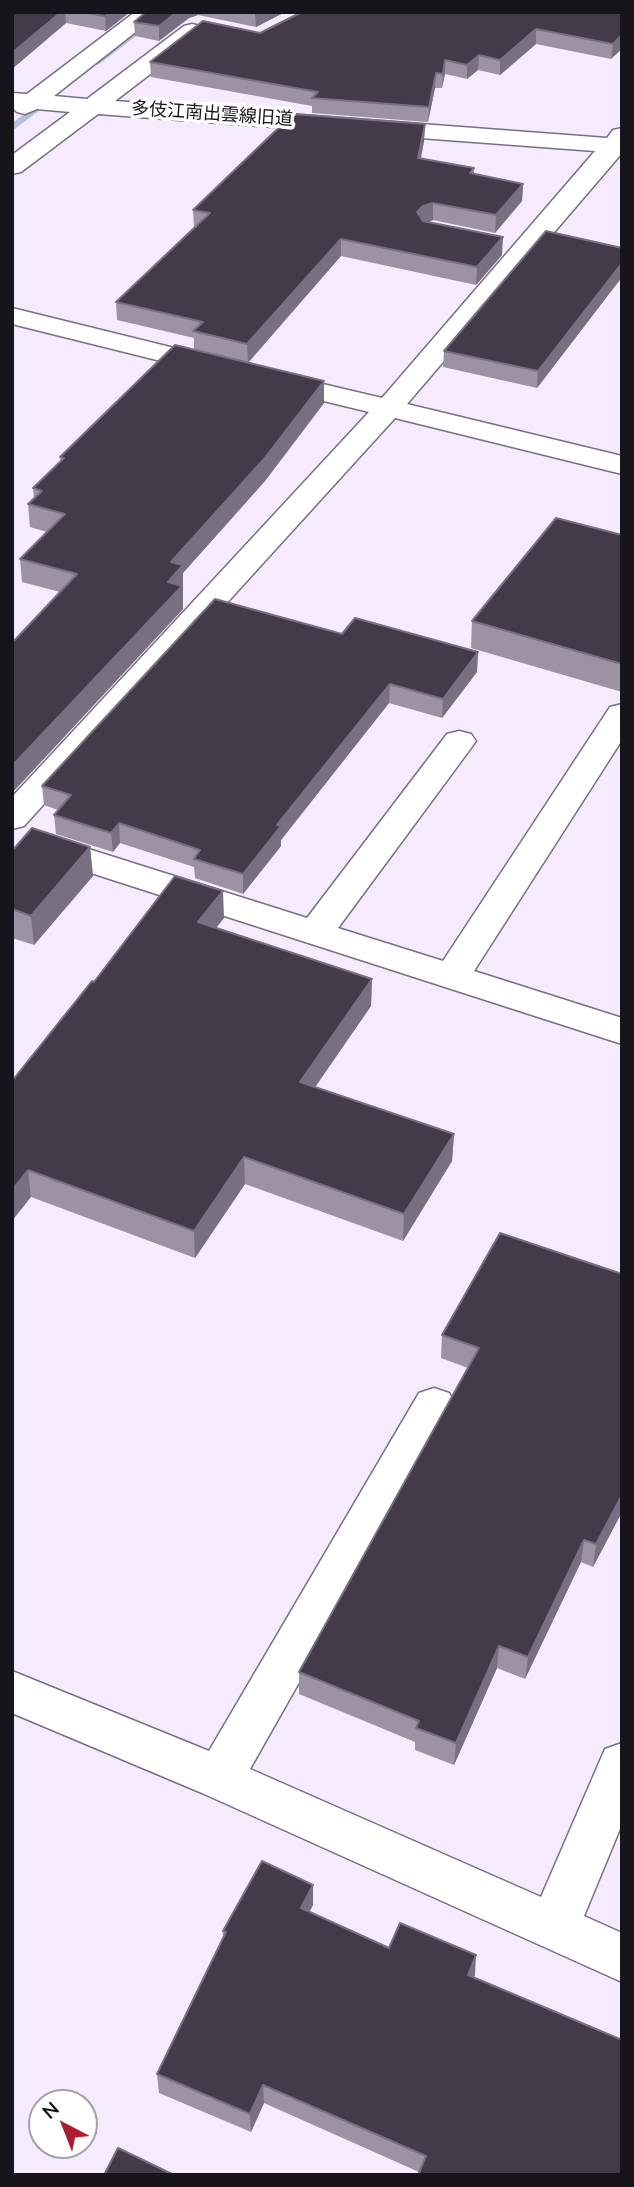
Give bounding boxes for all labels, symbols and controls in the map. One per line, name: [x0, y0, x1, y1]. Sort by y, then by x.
street label: 多伎江南出雲線旧道: [130, 98, 294, 130]
north arrow: [28, 2089, 98, 2159]
text: N: [37, 2096, 64, 2124]

